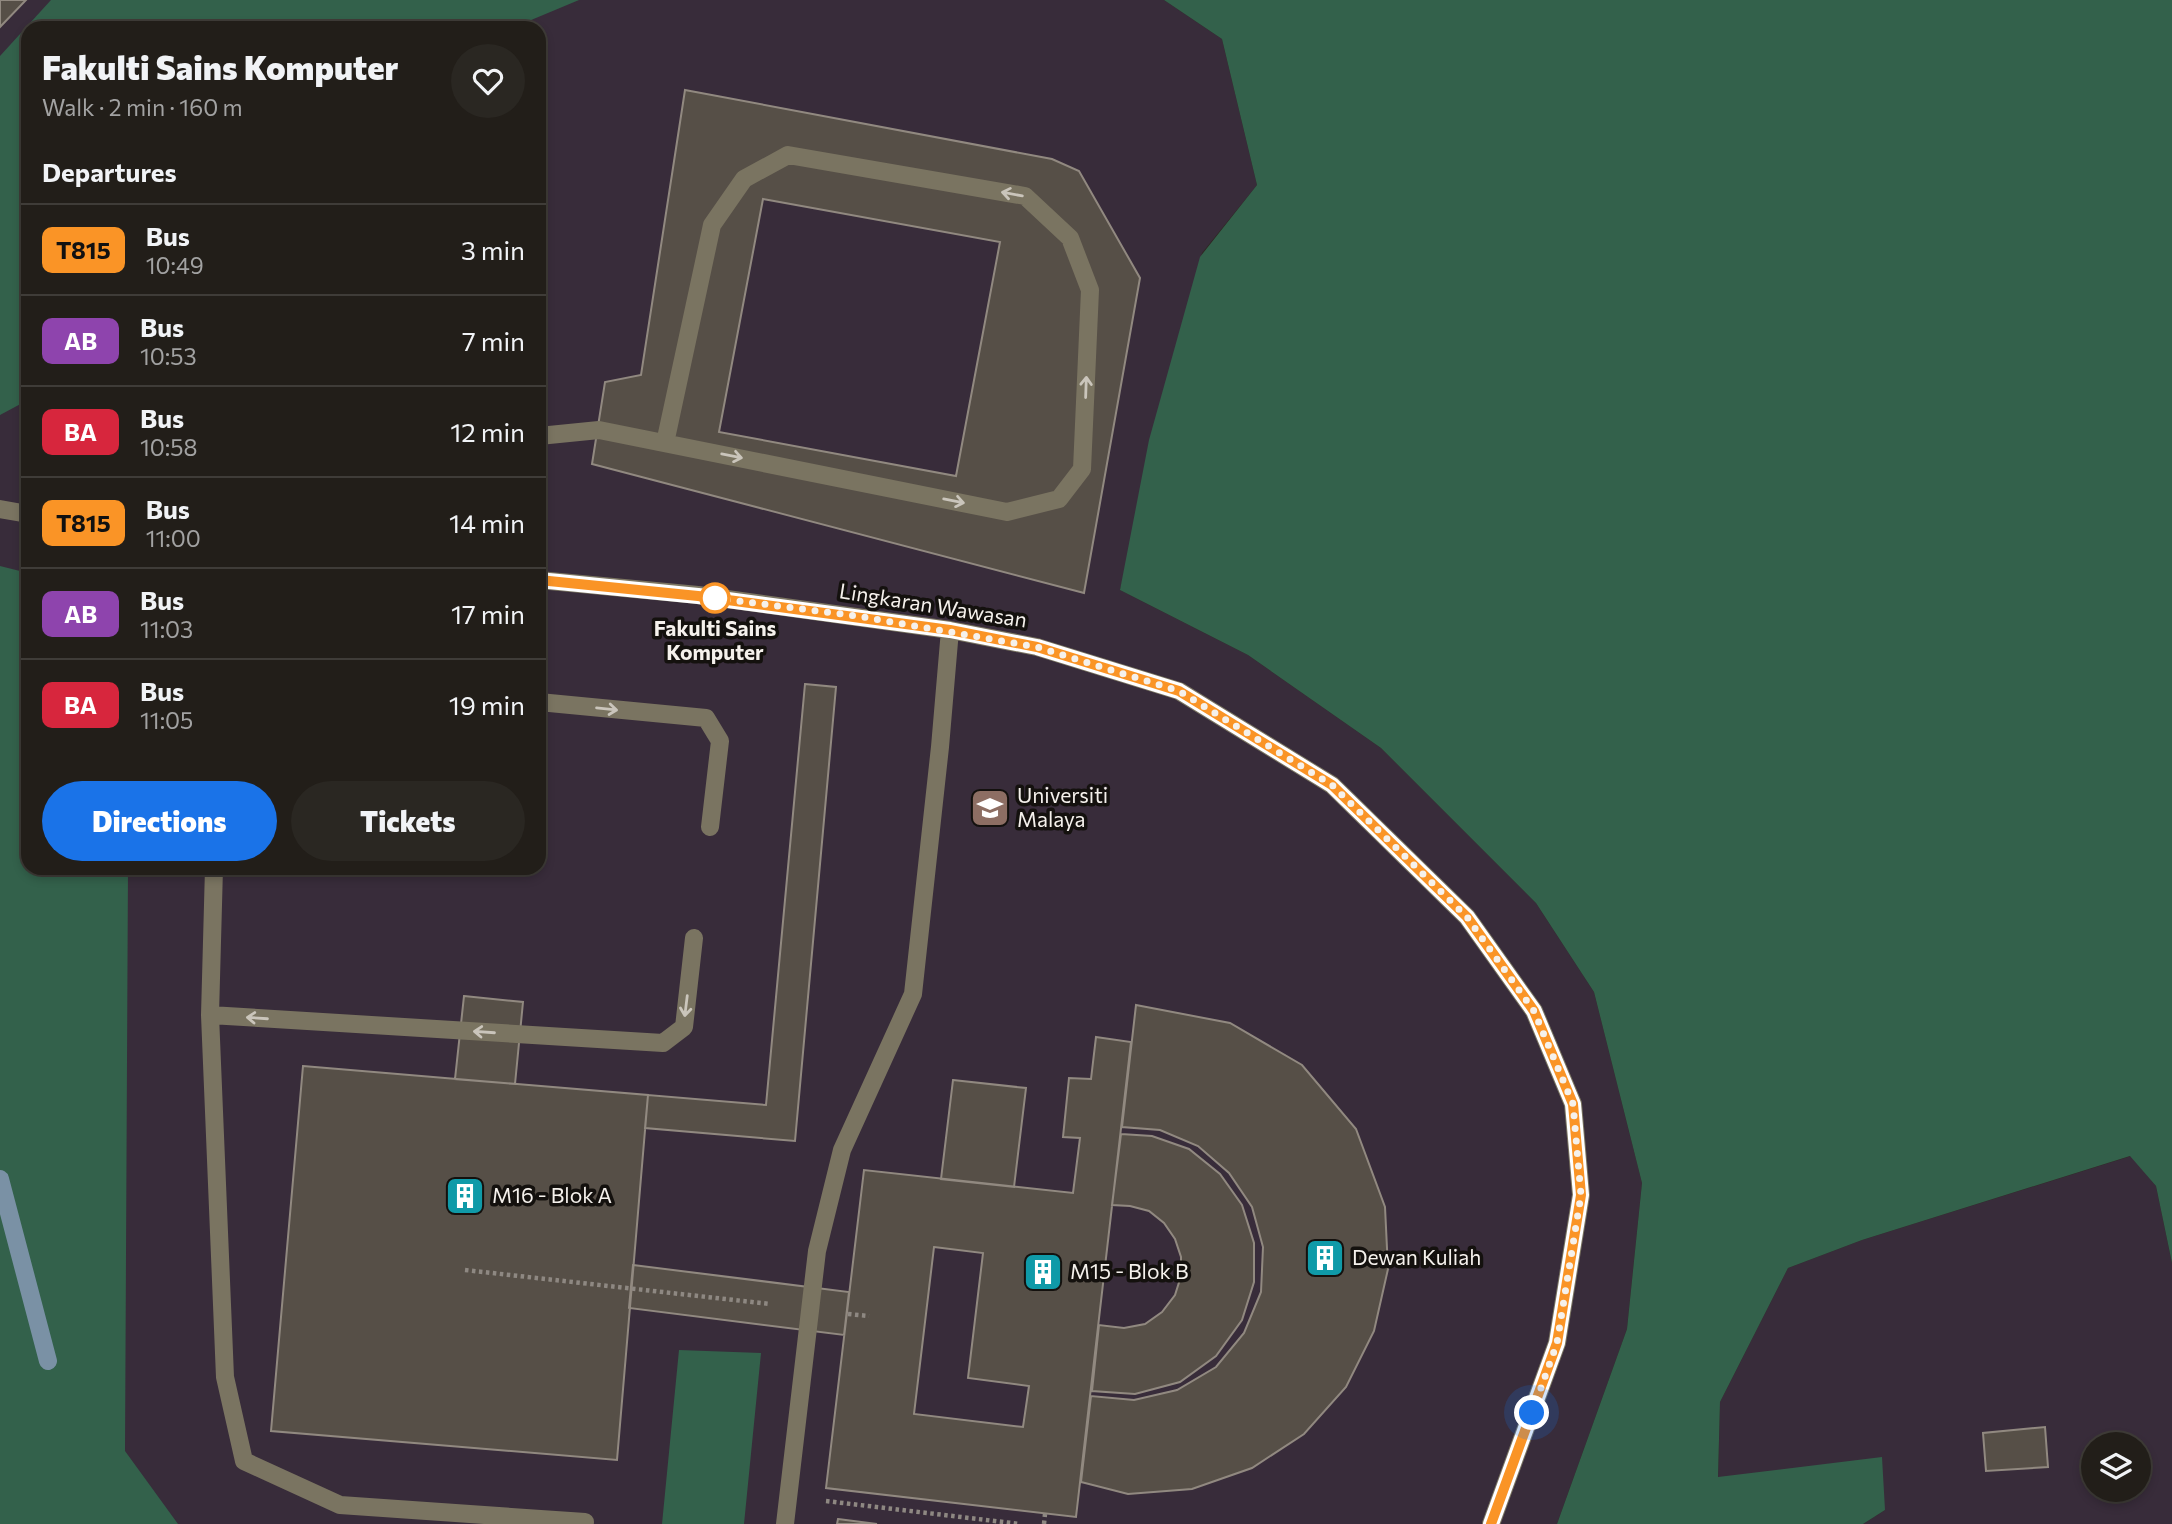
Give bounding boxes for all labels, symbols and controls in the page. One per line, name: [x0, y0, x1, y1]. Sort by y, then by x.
button: heart: [451, 44, 525, 118]
text: Fakulti Sains Komputer: [42, 46, 398, 87]
text: Walk · 2 min · 160 m: [42, 93, 243, 121]
text: Departures: [42, 156, 177, 187]
one-way arrow: [1001, 187, 1024, 200]
text: Bus: [146, 220, 190, 251]
text: 3 min: [461, 234, 525, 265]
text: T815: [56, 235, 111, 264]
text: 10:49: [146, 251, 204, 279]
text: Bus: [140, 311, 184, 342]
text: 7 min: [462, 325, 525, 356]
text: AB: [64, 326, 97, 355]
text: 10:53: [140, 342, 197, 370]
one-way arrow: [1079, 376, 1092, 399]
text: Bus: [140, 402, 184, 433]
text: 12 min: [450, 416, 525, 447]
text: BA: [64, 417, 97, 446]
text: 10:58: [140, 433, 197, 461]
one-way arrow: [720, 450, 742, 464]
text: Bus: [146, 493, 190, 524]
one-way arrow: [942, 495, 965, 509]
text: 14 min: [449, 507, 525, 538]
text: T815: [56, 508, 111, 537]
text: 11:00: [146, 524, 201, 552]
street label: Lingkaran Wawasan: [838, 577, 1029, 632]
marker: Fakulti Sains Komputer: [700, 583, 730, 613]
text: Bus: [140, 584, 184, 615]
text: 17 min: [451, 598, 525, 629]
text: AB: [64, 599, 97, 628]
text: 11:03: [140, 615, 193, 643]
place label: Fakulti Sains Komputer: [654, 615, 777, 664]
text: Bus: [140, 675, 184, 706]
text: 19 min: [449, 689, 525, 720]
text: BA: [64, 690, 97, 719]
one-way arrow: [595, 703, 618, 716]
text: 11:05: [140, 706, 193, 734]
button: Directions: [42, 781, 277, 861]
button: Tickets: [291, 781, 525, 861]
place label: Universiti Malaya: [1017, 782, 1108, 831]
school or university icon: Universiti Malaya: [969, 787, 1011, 829]
one-way arrow: [679, 994, 692, 1016]
one-way arrow: [246, 1011, 268, 1024]
one-way arrow: [473, 1025, 495, 1038]
building icon: M16 - Blok A: [444, 1175, 486, 1217]
place label: M16 - Blok A: [492, 1182, 612, 1207]
building icon: Dewan Kuliah: [1304, 1237, 1346, 1279]
place label: Dewan Kuliah: [1352, 1244, 1481, 1269]
building icon: M15 - Blok B: [1022, 1251, 1064, 1293]
place label: M15 - Blok B: [1070, 1258, 1188, 1283]
your location: [1514, 1395, 1549, 1430]
map controls: [2081, 1432, 2151, 1502]
button: layers: [2081, 1432, 2151, 1502]

